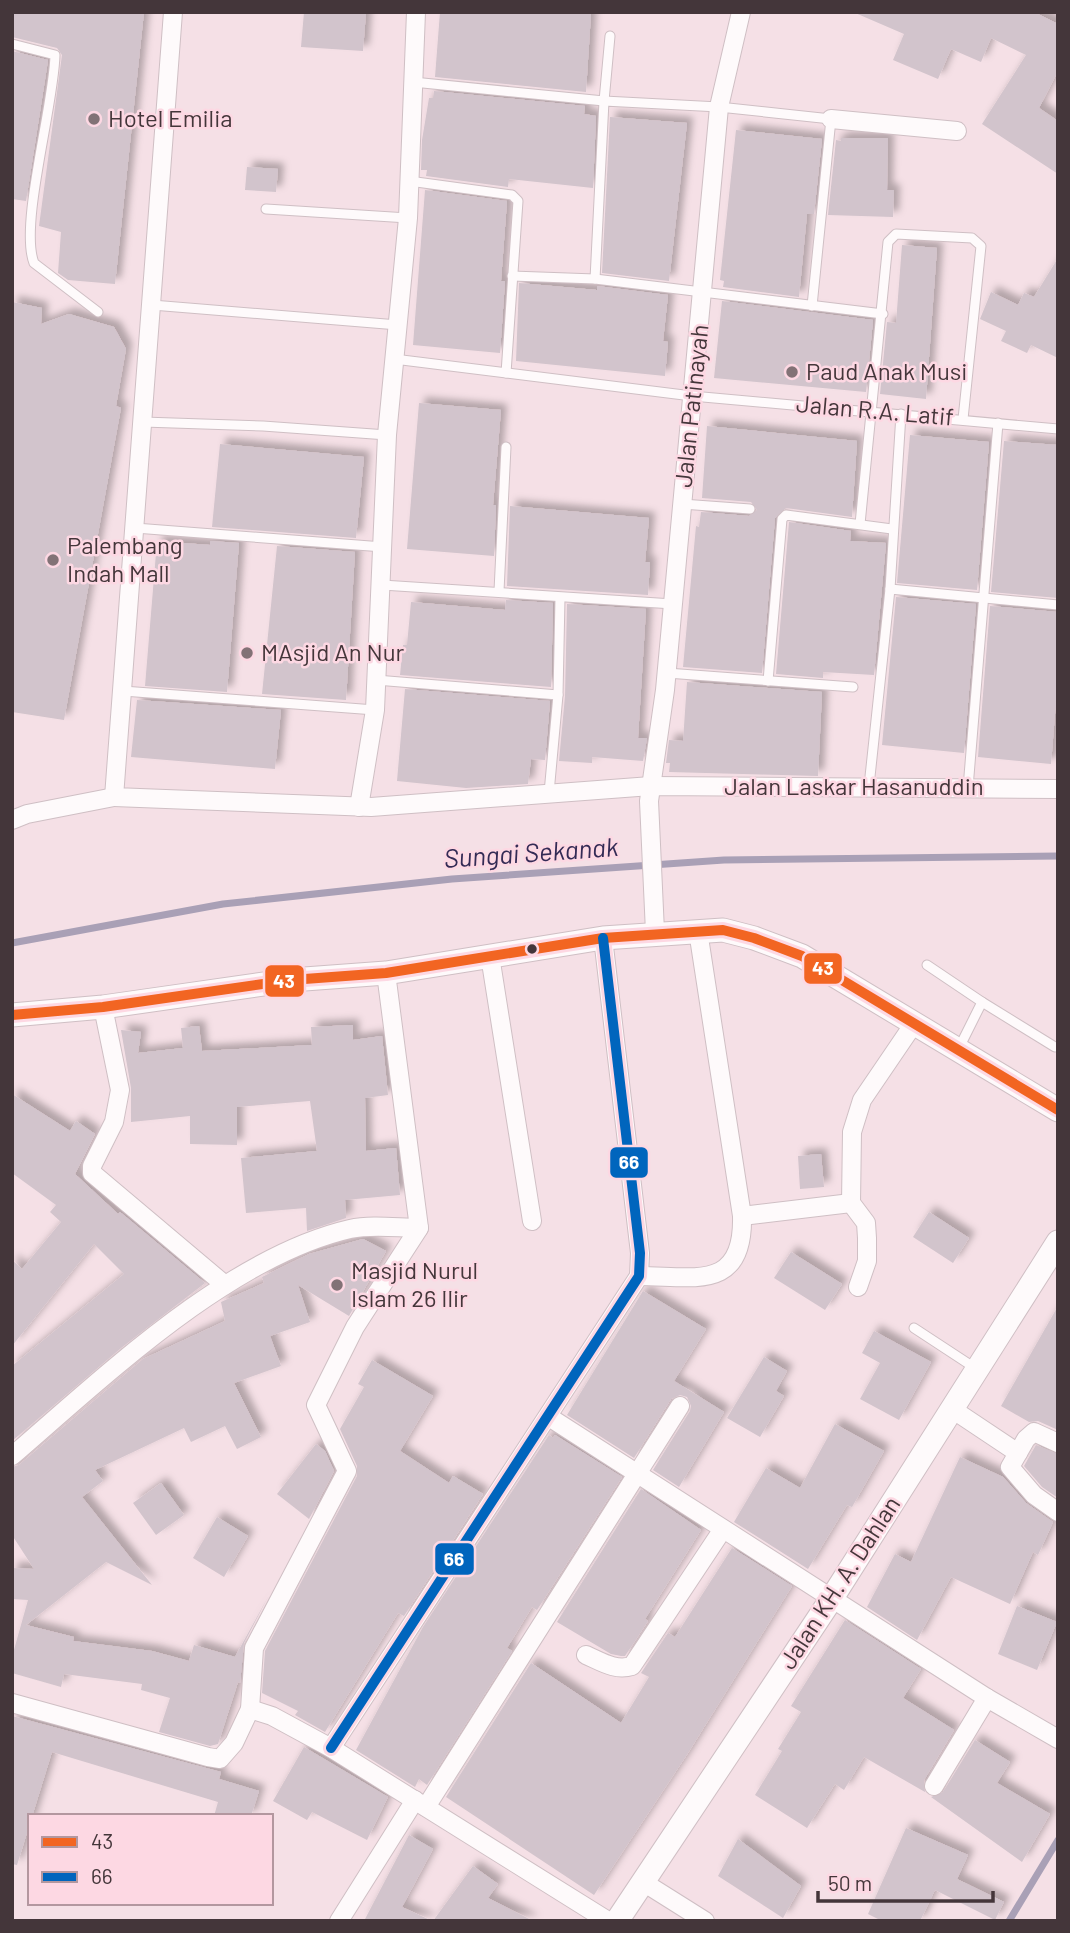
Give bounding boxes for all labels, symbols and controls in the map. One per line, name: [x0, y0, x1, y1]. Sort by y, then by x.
place label: Hotel Emilia: [108, 103, 233, 132]
marker: Hotel Emilia: [86, 111, 102, 127]
street label: Jalan Patinayah: [668, 323, 713, 489]
place label: Paud Anak Musi: [806, 356, 967, 385]
marker: Paud Anak Musi: [784, 364, 800, 380]
street label: Jalan R.A. Latif: [795, 388, 955, 431]
place label: Palembang Indah Mall: [67, 530, 183, 587]
marker: Palembang Indah Mall: [45, 552, 61, 568]
place label: MAsjid An Nur: [261, 637, 405, 666]
marker: MAsjid An Nur: [239, 645, 255, 661]
street label: Jalan Laskar Hasanuddin: [724, 771, 984, 800]
water label: Sungai Sekanak: [443, 830, 620, 873]
unlabelled marker: [525, 942, 539, 956]
line badge: 43: [803, 952, 843, 985]
text: 43: [812, 956, 834, 979]
line badge: 43: [264, 964, 305, 998]
text: 43: [273, 969, 295, 992]
line badge: 66: [609, 1146, 649, 1179]
text: 66: [619, 1150, 639, 1173]
place label: Masjid Nurul Islam 26 Ilir: [351, 1255, 478, 1312]
marker: Masjid Nurul Islam 26 Ilir: [329, 1277, 345, 1293]
street label: Jalan KH. A. Dahlan: [772, 1490, 905, 1674]
line badge: 66: [434, 1542, 475, 1576]
text: 66: [444, 1547, 464, 1570]
legend: [28, 1814, 273, 1905]
text: 43: [91, 1828, 113, 1853]
scale bar: [818, 1860, 993, 1904]
text: 66: [91, 1863, 113, 1888]
text: 50 m: [828, 1870, 872, 1895]

